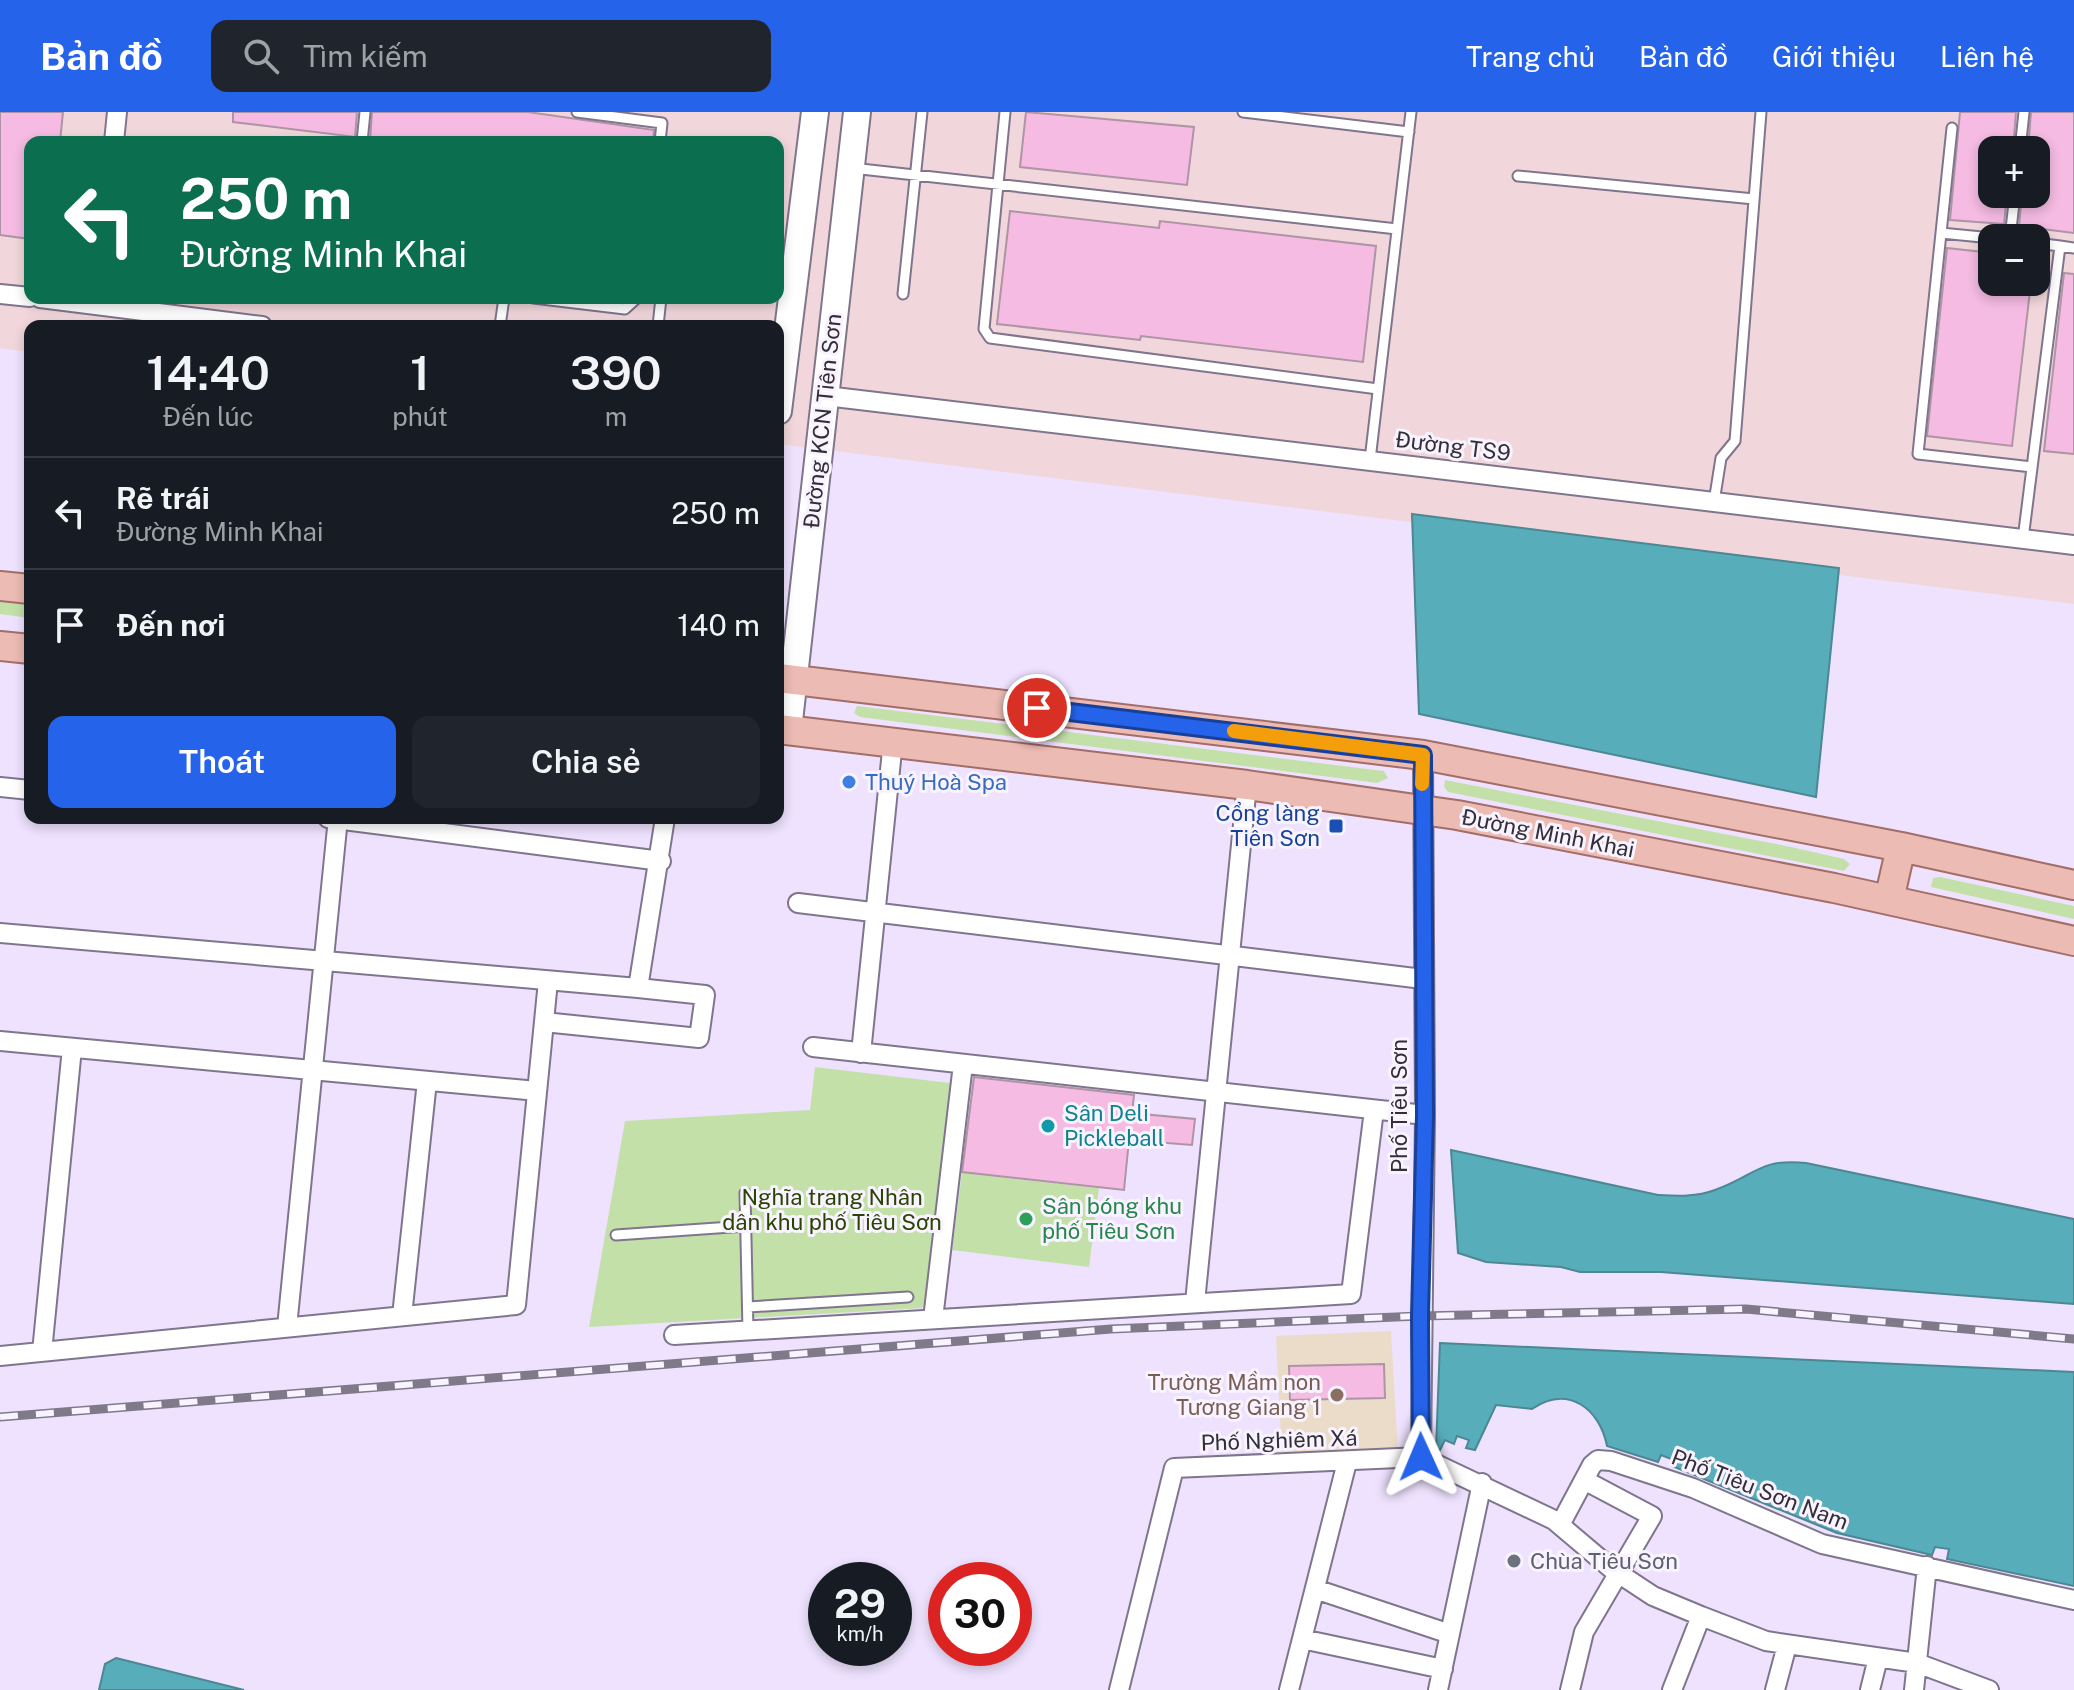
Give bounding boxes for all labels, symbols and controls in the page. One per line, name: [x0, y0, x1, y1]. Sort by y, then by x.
search box: [211, 20, 771, 92]
text: Bản đồ: [40, 34, 163, 79]
icon: search: [239, 34, 283, 78]
text: Tìm kiếm: [303, 38, 428, 74]
text: Trang chủ: [1466, 40, 1595, 73]
text: Bản đồ: [1639, 40, 1728, 73]
text: Giới thiệu: [1772, 40, 1896, 73]
text: Liên hệ: [1940, 40, 2034, 73]
map controls: [1978, 136, 2050, 296]
button: +: [1978, 136, 2050, 208]
text: 250 m: [180, 166, 352, 232]
icon: left: [48, 168, 152, 272]
button: −: [1978, 224, 2050, 296]
text: Đường Minh Khai: [180, 233, 467, 275]
street label: Đường KCN Tiên Sơn: [798, 312, 846, 530]
text: 14:40: [146, 344, 270, 401]
text: 1: [410, 344, 430, 401]
text: 390: [570, 344, 662, 401]
text: Đến lúc: [163, 401, 254, 432]
text: phút: [392, 401, 448, 432]
text: m: [605, 401, 627, 432]
street label: Đường TS9: [1394, 426, 1512, 466]
text: Rẽ trái: [116, 480, 210, 516]
icon: left: [48, 491, 92, 535]
text: 250 m: [671, 495, 760, 531]
text: Đường Minh Khai: [116, 516, 323, 547]
icon: arrive: [48, 603, 92, 647]
text: Đến nơi: [116, 607, 225, 643]
text: 140 m: [677, 607, 760, 643]
pin: [1003, 674, 1071, 742]
icon: arrive: [1015, 686, 1059, 730]
button: Thoát: [48, 716, 396, 808]
button: Chia sẻ: [412, 716, 760, 808]
place label: Thuý Hoà Spa: [865, 769, 1007, 795]
marker: Thuý Hoà Spa: [840, 773, 858, 791]
place label: Cổng làng Tiên Sơn: [1216, 800, 1320, 851]
street label: Đường Minh Khai: [1459, 803, 1637, 863]
marker: Cổng làng Tiên Sơn: [1327, 817, 1345, 835]
street label: Phố Tiêu Sơn: [1386, 1039, 1412, 1173]
place label: Sân Deli Pickleball: [1064, 1100, 1164, 1151]
marker: Sân Deli Pickleball: [1039, 1117, 1057, 1135]
park label: Nghĩa trang Nhân dân khu phố Tiêu Sơn: [722, 1184, 942, 1235]
place label: Sân bóng khu phố Tiêu Sơn: [1042, 1193, 1182, 1244]
marker: Sân bóng khu phố Tiêu Sơn: [1017, 1210, 1035, 1228]
place label: Trường Mầm non Tương Giang 1: [1147, 1369, 1321, 1420]
marker: Trường Mầm non Tương Giang 1: [1328, 1386, 1346, 1404]
position arrow: [1379, 1415, 1463, 1499]
street label: Phố Nghiêm Xá: [1200, 1424, 1358, 1456]
street label: Phố Tiêu Sơn Nam: [1668, 1443, 1852, 1535]
place label: Chùa Tiêu Sơn: [1530, 1548, 1678, 1574]
marker: Chùa Tiêu Sơn: [1505, 1552, 1523, 1570]
speed limit sign: 30: [928, 1562, 1032, 1666]
text: 29: [834, 1580, 886, 1627]
text: km/h: [836, 1622, 884, 1646]

